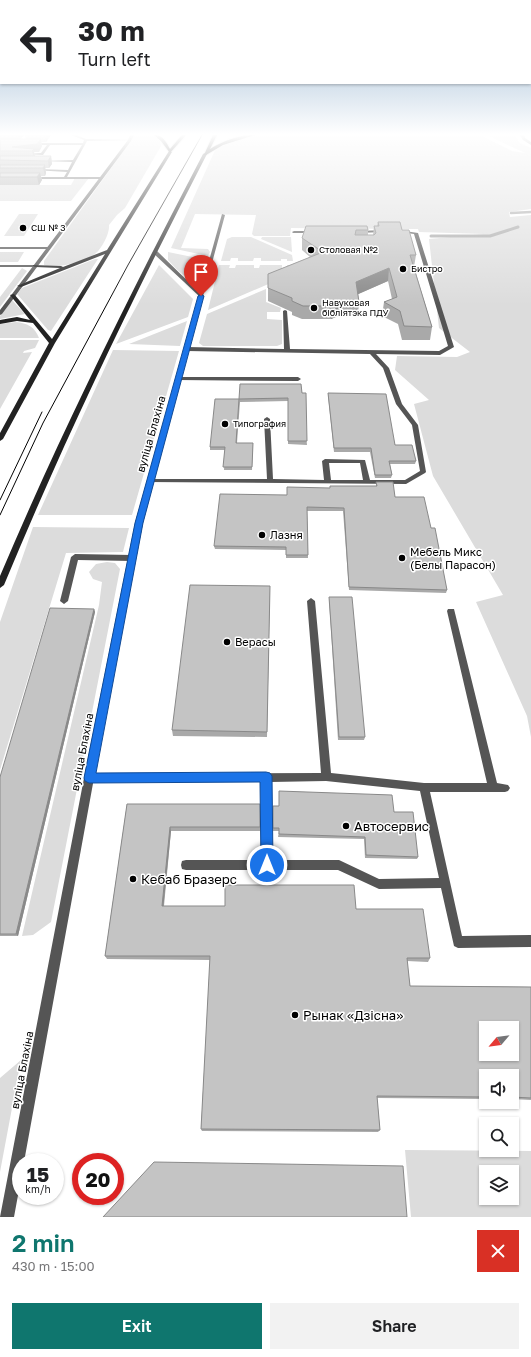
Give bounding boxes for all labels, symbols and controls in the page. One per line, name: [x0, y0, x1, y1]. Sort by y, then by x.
text: 30 m: [78, 14, 145, 47]
icon: left: [12, 16, 64, 68]
text: Turn left: [78, 48, 151, 70]
place label: СШ № 3: [31, 222, 65, 233]
marker: СШ № 3: [18, 223, 28, 233]
place label: Столовая №2: [319, 244, 378, 255]
marker: Столовая №2: [306, 245, 316, 255]
pin: [184, 255, 218, 296]
icon: arrive: [190, 261, 212, 283]
place label: Бистро: [411, 263, 443, 274]
marker: Бистро: [398, 264, 408, 274]
place label: Навуковая бібліятэка ПДУ: [322, 297, 389, 318]
marker: Навуковая бібліятэка ПДУ: [309, 303, 319, 313]
street label: вуліца Блахіна: [133, 394, 168, 474]
place label: Типография: [233, 418, 286, 429]
marker: Типография: [220, 419, 230, 429]
place label: Лазня: [270, 528, 303, 541]
marker: Лазня: [257, 530, 267, 540]
place label: Мебель Микс (Белы Парасон): [410, 545, 496, 571]
marker: Мебель Микс (Белы Парасон): [397, 553, 407, 563]
place label: Верасы: [235, 635, 276, 648]
marker: Верасы: [222, 637, 232, 647]
street label: вуліца Блахіна: [68, 712, 95, 792]
place label: Автосервис: [354, 818, 429, 834]
marker: Автосервис: [341, 821, 351, 831]
position arrow: [246, 844, 288, 886]
place label: Кебаб Бразерс: [141, 871, 237, 887]
marker: Кебаб Бразерс: [128, 874, 138, 884]
place label: Рынак «Дзісна»: [303, 1007, 403, 1023]
marker: Рынак «Дзісна»: [290, 1010, 300, 1020]
north arrow: [479, 1021, 519, 1061]
map controls: [479, 1021, 519, 1205]
street label: вуліца Блахіна: [8, 1030, 35, 1110]
button: sound: [479, 1069, 519, 1109]
button: search: [479, 1117, 519, 1157]
speed limit sign: 20: [72, 1153, 124, 1205]
text: 15: [27, 1162, 49, 1186]
button: layers: [479, 1165, 519, 1205]
text: km/h: [25, 1183, 51, 1195]
text: 2 min: [12, 1228, 74, 1257]
button: close: [477, 1230, 519, 1272]
text: 430 m · 15:00: [12, 1258, 95, 1274]
button: Exit: [12, 1303, 262, 1349]
button: Share: [270, 1303, 519, 1349]

